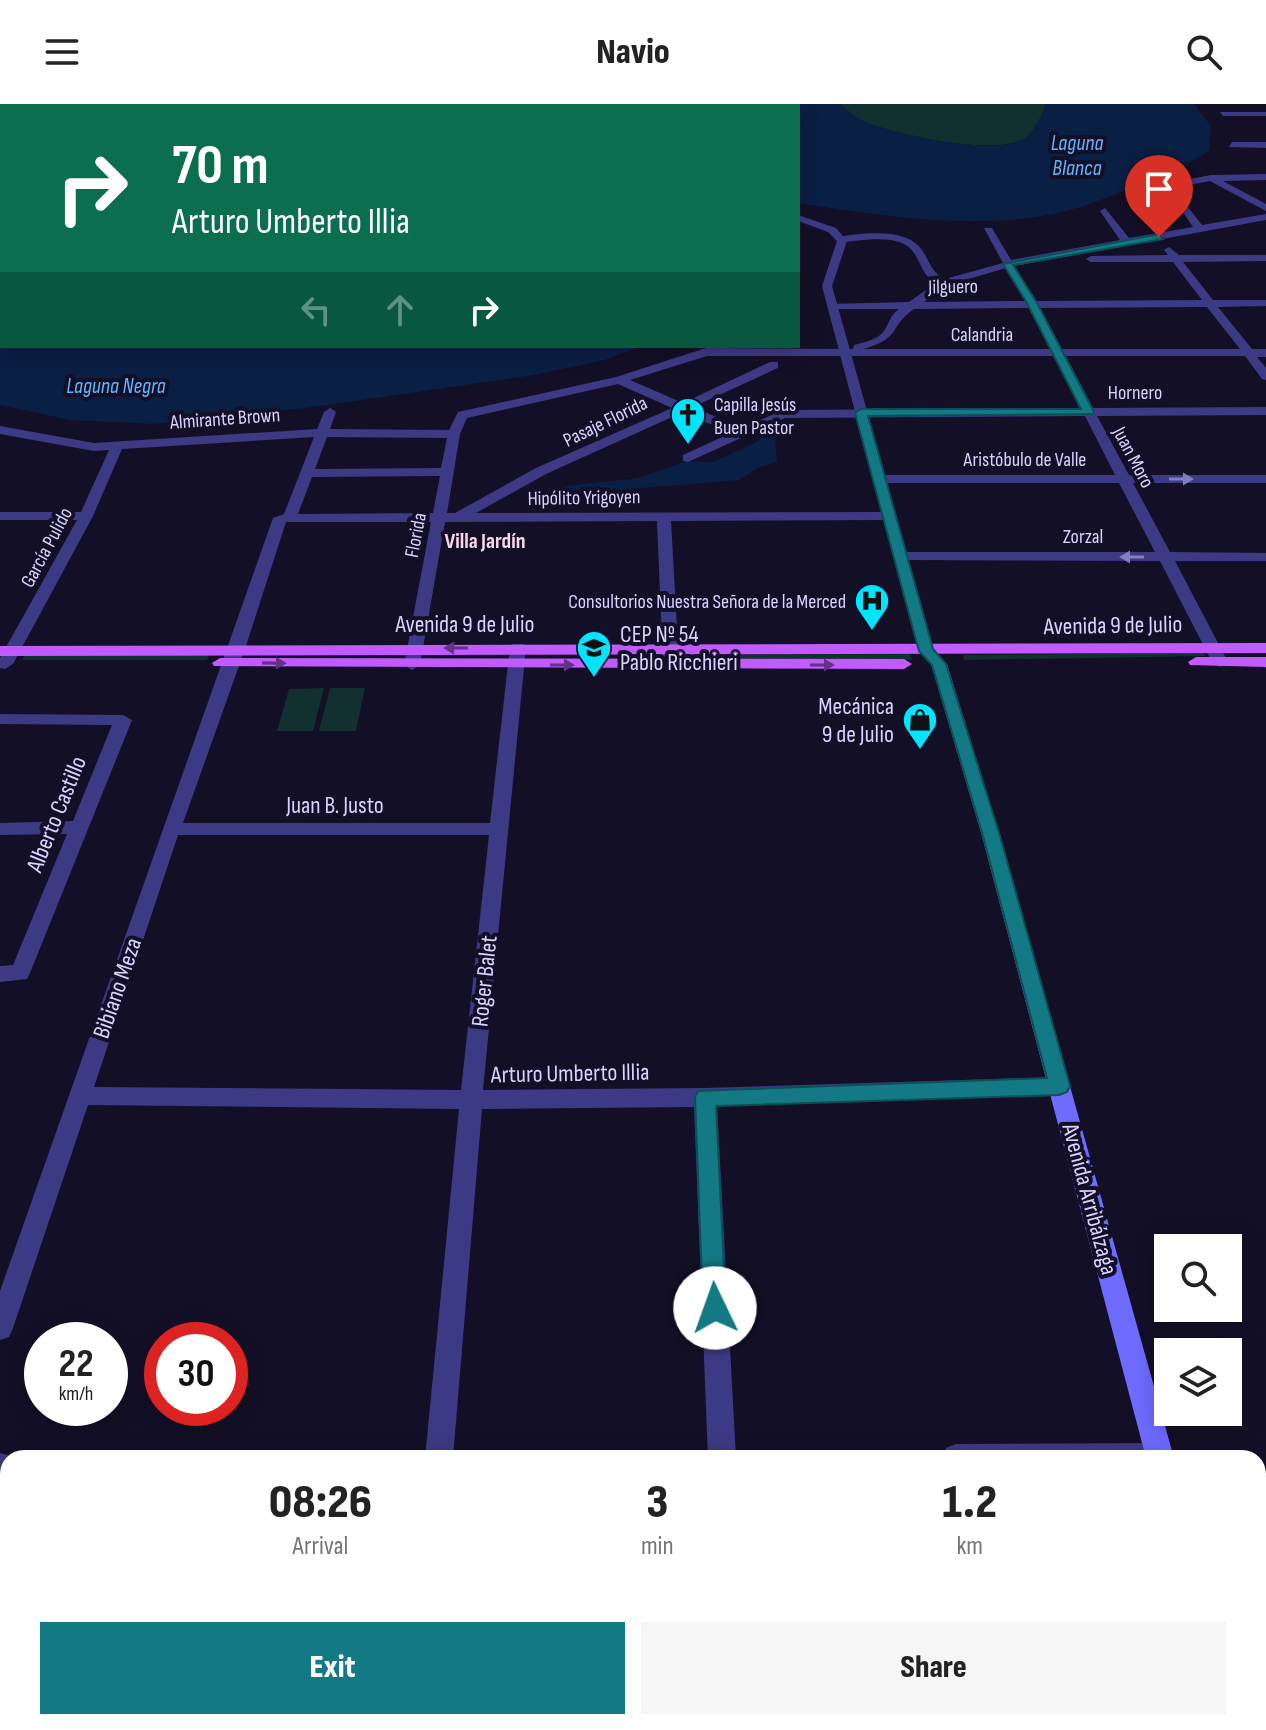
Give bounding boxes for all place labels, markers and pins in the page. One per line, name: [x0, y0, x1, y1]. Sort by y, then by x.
pin: [1125, 155, 1193, 237]
place label: Capilla Jesús Buen Pastor: [714, 393, 796, 440]
church icon: Capilla Jesús Buen Pastor: [669, 396, 707, 446]
hospital icon: Consultorios Nuestra Señora de la Merced: [853, 582, 891, 632]
place label: Consultorios Nuestra Señora de la Merced: [568, 590, 846, 614]
place label: CEP Nº 54 Pablo Ricchieri: [620, 620, 738, 677]
school or university icon: CEP Nº 54 Pablo Ricchieri: [575, 629, 613, 679]
place label: Mecánica 9 de Julio: [818, 692, 894, 749]
shop icon: Mecánica 9 de Julio: [901, 701, 939, 751]

